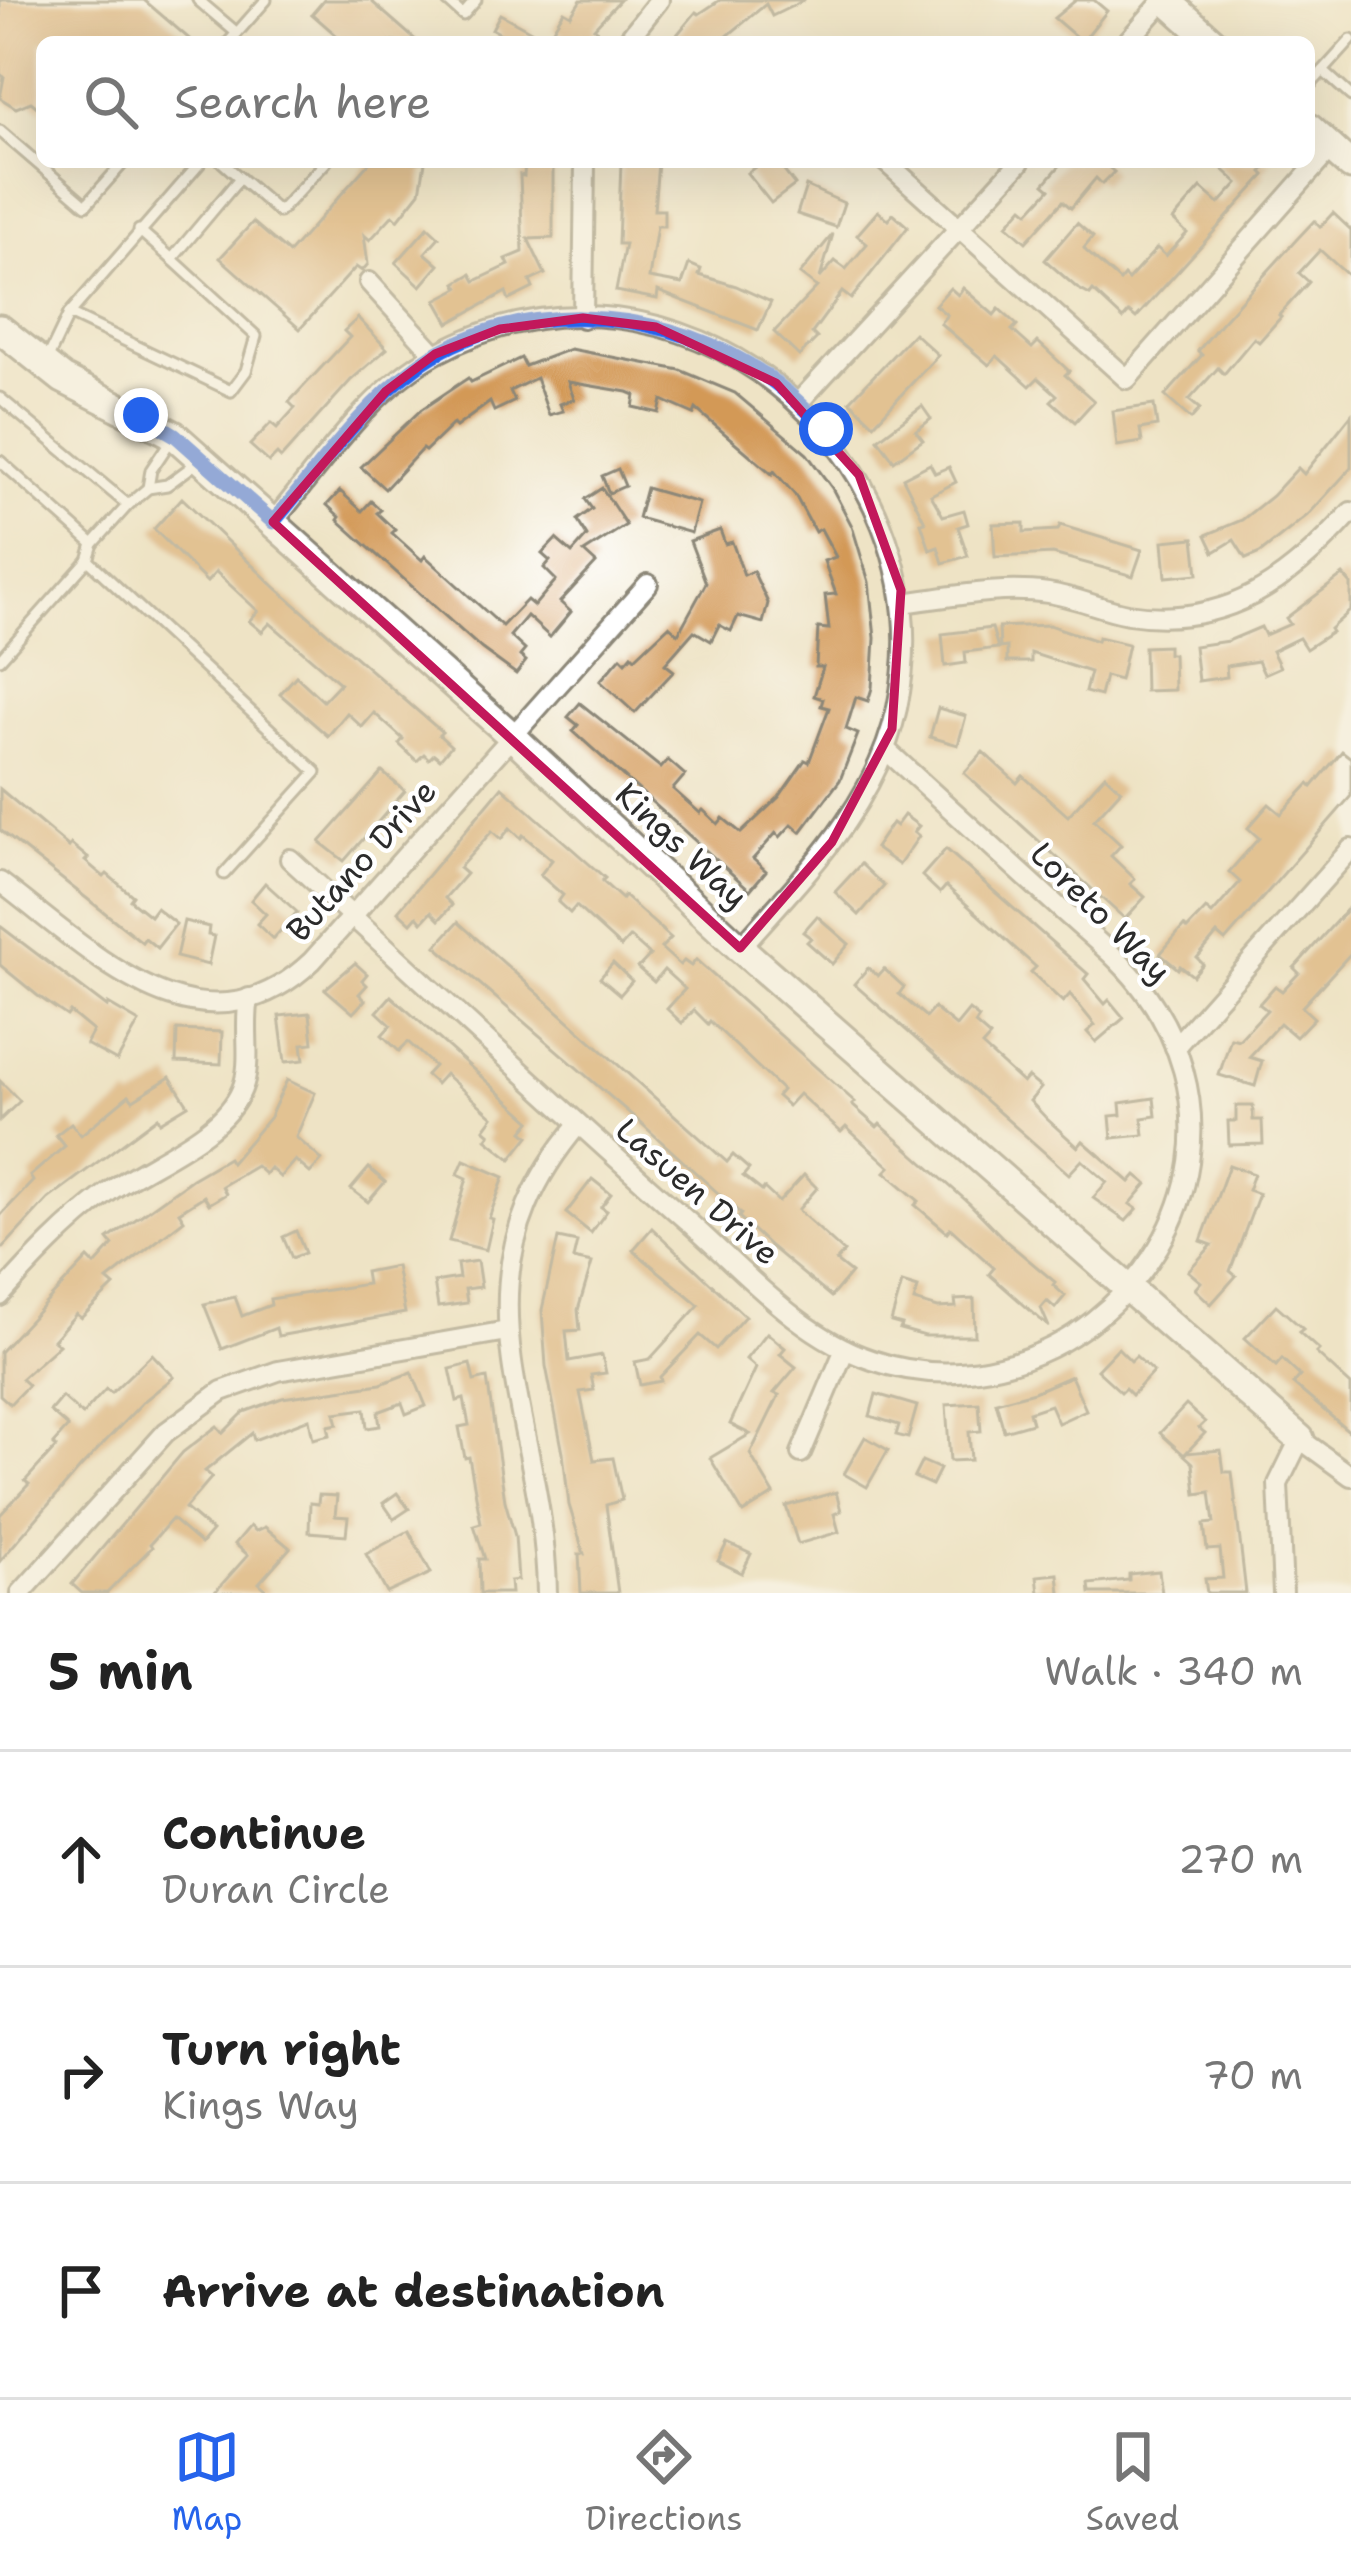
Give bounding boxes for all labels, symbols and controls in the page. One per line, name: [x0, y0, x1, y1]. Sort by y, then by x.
search box: [36, 36, 1315, 168]
icon: search: [78, 69, 144, 135]
text: Search here: [174, 72, 431, 132]
route end: [114, 388, 168, 442]
route start: [799, 402, 853, 456]
street label: Butano Drive: [276, 769, 447, 951]
street label: Kings Way: [605, 772, 758, 919]
street label: Loreto Way: [1020, 832, 1181, 993]
street label: Lasuen Drive: [606, 1108, 789, 1275]
text: 5 min: [48, 1637, 193, 1705]
text: Walk · 340 m: [1044, 1645, 1303, 1697]
text: Continue: [162, 1803, 366, 1863]
icon: ahead: [48, 1826, 114, 1892]
text: 270 m: [1178, 1833, 1303, 1885]
text: Duran Circle: [162, 1863, 390, 1915]
text: Turn right: [162, 2019, 401, 2079]
icon: right: [48, 2042, 114, 2108]
text: 70 m: [1202, 2049, 1303, 2101]
text: Kings Way: [162, 2079, 359, 2131]
icon: arrive: [48, 2258, 114, 2324]
text: Arrive at destination: [162, 2261, 665, 2321]
tab: Map: [172, 2424, 242, 2541]
tab: Directions: [585, 2424, 743, 2541]
tab: Saved: [1086, 2424, 1179, 2541]

